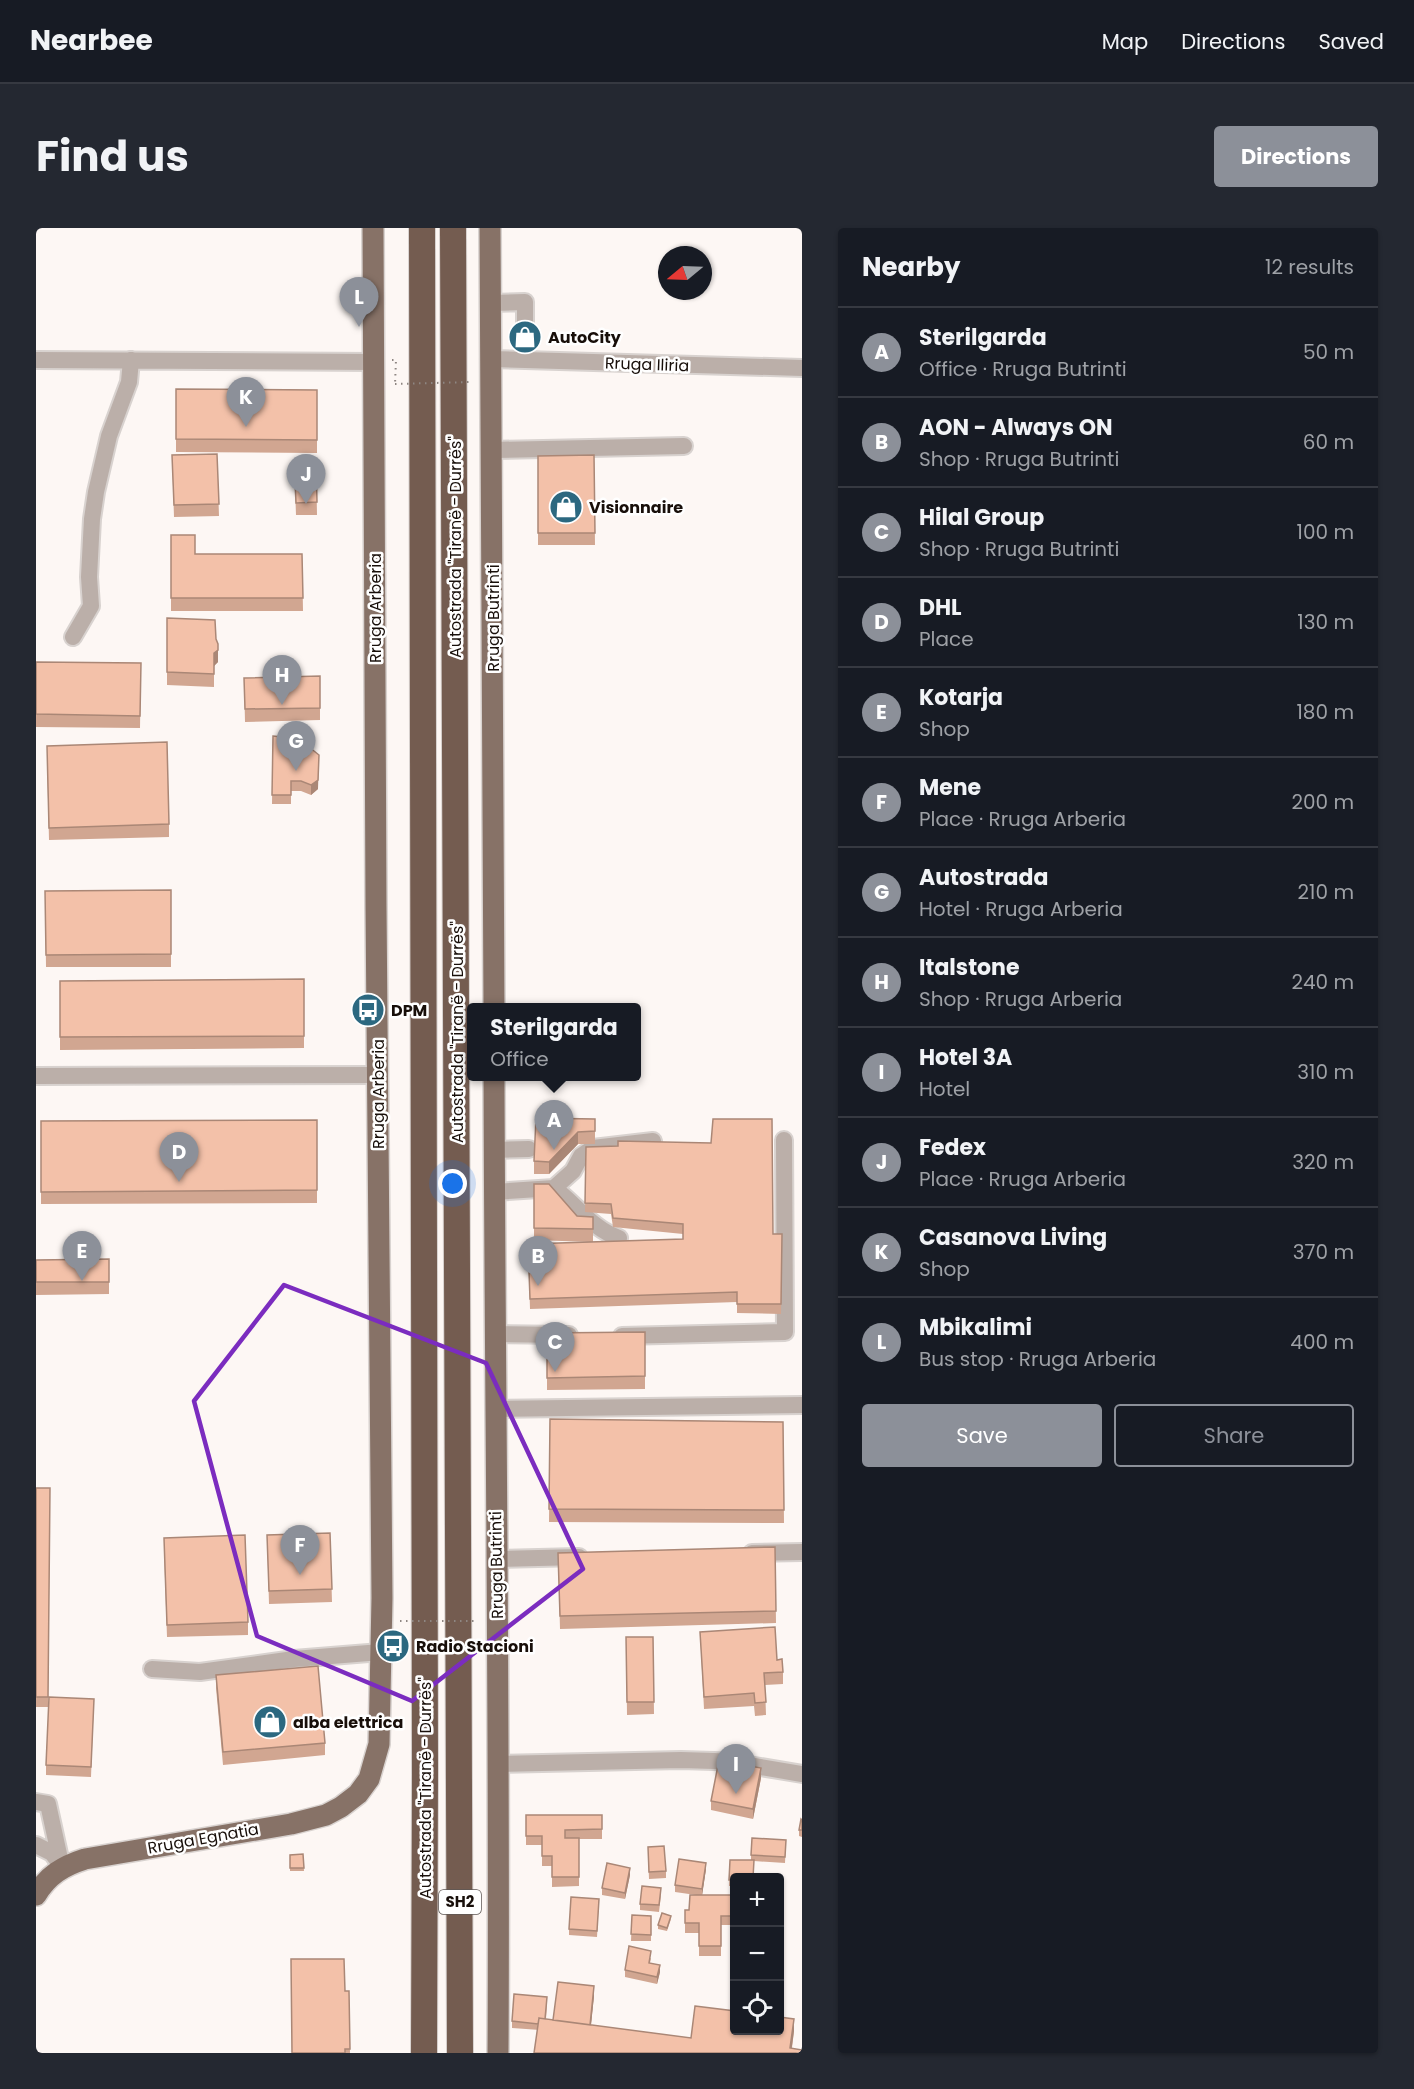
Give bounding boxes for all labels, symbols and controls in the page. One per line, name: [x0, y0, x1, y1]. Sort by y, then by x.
text: Nearbee: [30, 21, 153, 60]
text: Map: [1102, 27, 1148, 56]
text: Directions: [1181, 27, 1285, 56]
text: Saved: [1318, 27, 1384, 56]
button: Directions: [1214, 126, 1378, 187]
text: Find us: [36, 127, 189, 186]
north arrow: [658, 246, 712, 300]
text: Nearby: [862, 249, 960, 285]
text: 12 results: [1265, 253, 1354, 281]
pin: L: [340, 278, 378, 327]
shop icon: AutoCity: [507, 319, 543, 355]
text: Sterilgarda: [919, 322, 1047, 353]
place label: AutoCity: [548, 326, 622, 349]
text: A: [874, 338, 889, 366]
text: 50 m: [1303, 338, 1354, 366]
street label: Rruga Iliria: [604, 352, 690, 377]
text: Office · Rruga Butrinti: [919, 355, 1127, 383]
pin: K: [226, 378, 266, 427]
text: AON - Always ON: [919, 412, 1113, 443]
text: B: [875, 428, 888, 456]
text: 60 m: [1303, 428, 1354, 456]
street label: Autostrada "Tiranë - Durrës": [444, 436, 467, 658]
text: Shop · Rruga Butrinti: [919, 445, 1119, 473]
pin: J: [286, 454, 326, 504]
shop icon: Visionnaire: [548, 489, 584, 525]
place label: Visionnaire: [589, 496, 683, 519]
text: Hilal Group: [919, 502, 1044, 533]
text: C: [874, 518, 889, 546]
text: 100 m: [1297, 518, 1354, 546]
text: Shop · Rruga Butrinti: [919, 535, 1119, 563]
street label: Rruga Arberia: [364, 553, 387, 663]
street label: Rruga Butrinti: [482, 564, 505, 672]
text: DHL: [919, 592, 962, 623]
text: D: [874, 608, 889, 636]
text: 130 m: [1297, 608, 1354, 636]
text: Place: [919, 625, 974, 653]
pin: H: [262, 656, 302, 705]
text: Kotarja: [919, 682, 1003, 713]
text: E: [876, 698, 887, 726]
text: 180 m: [1296, 698, 1354, 726]
text: Shop: [919, 715, 970, 743]
pin: G: [276, 722, 316, 771]
text: Mene: [919, 772, 981, 803]
text: F: [876, 788, 887, 816]
text: 200 m: [1291, 788, 1354, 816]
text: Place · Rruga Arberia: [919, 805, 1126, 833]
text: Autostrada: [919, 862, 1048, 893]
text: G: [874, 878, 889, 906]
text: 210 m: [1298, 878, 1354, 906]
text: Hotel · Rruga Arberia: [919, 895, 1123, 923]
street label: Autostrada "Tiranë - Durrës": [446, 921, 469, 1143]
text: Italstone: [919, 952, 1019, 983]
text: H: [874, 968, 889, 996]
text: 240 m: [1291, 968, 1354, 996]
text: Shop · Rruga Arberia: [919, 985, 1122, 1013]
bus stop icon: DPM: [350, 992, 386, 1028]
place label: DPM: [391, 999, 427, 1022]
popup: [467, 1003, 641, 1081]
text: Sterilgarda: [490, 1012, 618, 1043]
street label: Rruga Arberia: [367, 1039, 390, 1149]
text: Hotel 3A: [919, 1042, 1012, 1073]
text: Office: [490, 1045, 549, 1073]
text: I: [879, 1058, 884, 1086]
text: 310 m: [1297, 1058, 1354, 1086]
text: Hotel: [919, 1075, 970, 1103]
pin: A: [534, 1100, 574, 1150]
pin: D: [160, 1132, 198, 1182]
text: Fedex: [919, 1132, 986, 1163]
text: J: [876, 1148, 887, 1176]
text: 320 m: [1292, 1148, 1354, 1176]
text: Place · Rruga Arberia: [919, 1165, 1126, 1193]
your location: [438, 1169, 467, 1198]
text: Casanova Living: [919, 1222, 1107, 1253]
pin: E: [62, 1232, 102, 1281]
pin: B: [518, 1236, 558, 1286]
text: K: [875, 1238, 888, 1266]
text: 370 m: [1293, 1238, 1354, 1266]
text: Shop: [919, 1255, 970, 1283]
text: Mbikalimi: [919, 1312, 1032, 1343]
pin: C: [536, 1322, 574, 1372]
text: L: [877, 1328, 886, 1356]
text: 400 m: [1290, 1328, 1354, 1356]
text: Bus stop · Rruga Arberia: [919, 1345, 1156, 1373]
button: Save: [862, 1404, 1102, 1467]
button: Share: [1114, 1404, 1354, 1467]
street label: Rruga Butrinti: [484, 1511, 509, 1619]
pin: F: [280, 1526, 320, 1575]
bus stop icon: Radio Stacioni: [375, 1628, 411, 1664]
place label: Radio Stacioni: [416, 1635, 534, 1658]
street label: Autostrada "Tiranë - Durrës": [414, 1677, 437, 1899]
shop icon: alba elettrica: [252, 1704, 288, 1740]
place label: alba elettrica: [293, 1711, 403, 1734]
pin: I: [716, 1744, 756, 1794]
street label: Rruga Egnatia: [146, 1817, 260, 1860]
map controls: [730, 1873, 784, 2035]
button: +: [730, 1873, 784, 1927]
road number: SH2: [439, 1890, 481, 1914]
button: −: [730, 1927, 784, 1981]
button: locate: [730, 1981, 784, 2035]

